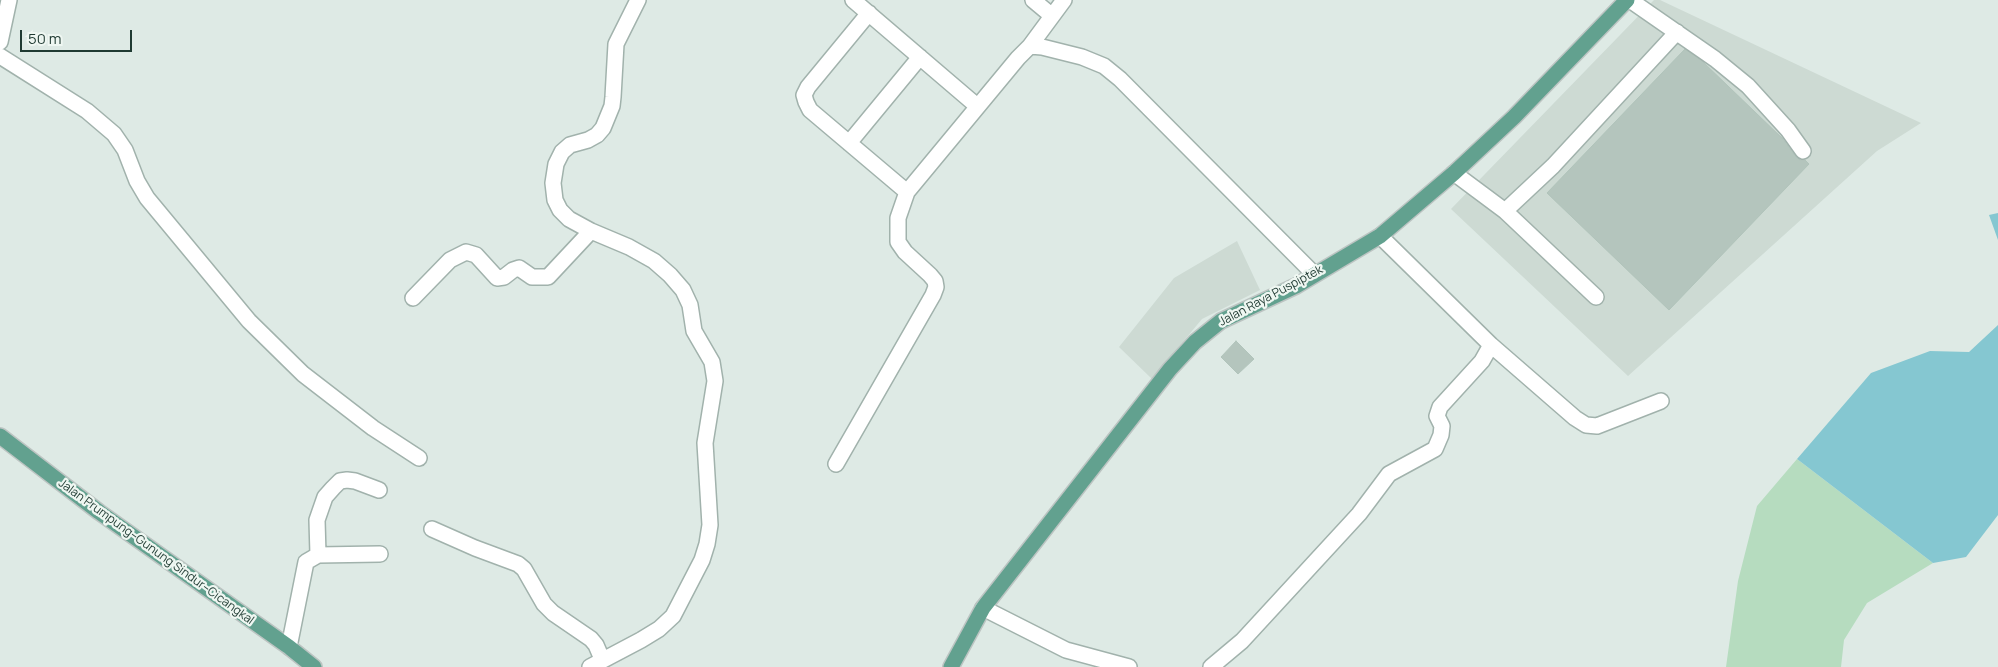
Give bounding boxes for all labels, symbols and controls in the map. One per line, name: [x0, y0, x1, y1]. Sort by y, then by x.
scale bar: [22, 20, 135, 52]
text: 50 m: [28, 28, 62, 49]
street label: Jalan Raya Puspiptek: [1217, 263, 1325, 329]
street label: Jalan Prumpung–Gunung Sindur–Cicangkal: [55, 476, 257, 628]

